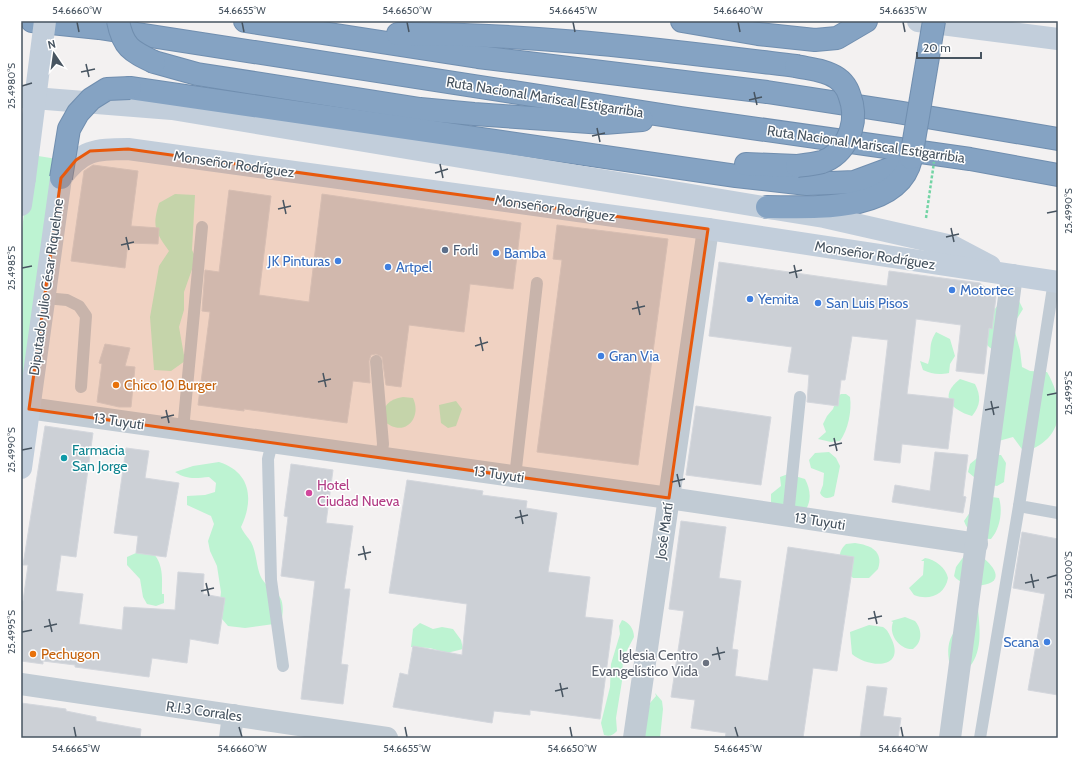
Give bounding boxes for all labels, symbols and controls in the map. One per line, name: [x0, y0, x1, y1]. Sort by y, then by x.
text: 54.6660°W: [52, 4, 102, 17]
text: 54.6655°W: [218, 4, 266, 17]
text: 54.6650°W: [382, 4, 432, 17]
text: 54.6645°W: [549, 4, 598, 17]
text: 54.6640°W: [713, 4, 763, 17]
text: 54.6635°W: [879, 4, 927, 17]
north arrow: [34, 34, 74, 74]
scale bar: [917, 34, 981, 60]
text: N: [46, 37, 57, 52]
text: 20 m: [923, 40, 951, 55]
text: 25.4980°S: [5, 63, 18, 109]
street label: Ruta Nacional Mariscal Estigarribia: [445, 73, 645, 122]
street label: Ruta Nacional Mariscal Estigarribia: [766, 121, 966, 167]
street label: Monseñor Rodríguez: [172, 147, 296, 181]
text: 25.4990°S: [1062, 188, 1075, 234]
street label: Monseñor Rodríguez: [493, 191, 617, 225]
street label: Diputado Julio César Riquelme: [25, 198, 67, 376]
street label: Monseñor Rodríguez: [813, 237, 937, 273]
place label: Forli: [453, 241, 478, 259]
place label: Bamba: [504, 244, 546, 262]
marker: Forli: [440, 245, 450, 255]
text: 25.4985°S: [5, 246, 18, 290]
marker: Bamba: [491, 248, 501, 258]
place label: JK Pinturas: [267, 252, 330, 270]
marker: JK Pinturas: [333, 256, 343, 266]
place label: Artpel: [396, 258, 433, 276]
marker: Artpel: [383, 262, 393, 272]
place label: Motortec: [960, 281, 1014, 299]
marker: Motortec: [947, 285, 957, 295]
place label: Yemita: [757, 290, 799, 308]
marker: Yemita: [745, 294, 755, 304]
place label: San Luis Pisos: [826, 294, 908, 312]
marker: San Luis Pisos: [813, 298, 823, 308]
place label: Gran Via: [609, 347, 659, 365]
marker: Gran Via: [596, 351, 606, 361]
text: 25.4995°S: [1062, 371, 1075, 415]
place label: Chico 10 Burger: [124, 376, 217, 394]
marker: Chico 10 Burger: [111, 380, 121, 390]
street label: 13 Tuyuti: [93, 409, 146, 433]
text: 25.4990°S: [5, 427, 18, 473]
place label: Farmacia San Jorge: [72, 441, 127, 475]
marker: Farmacia San Jorge: [59, 453, 69, 463]
street label: 13 Tuyuti: [473, 462, 526, 486]
place label: Hotel Ciudad Nueva: [317, 476, 400, 510]
marker: Hotel Ciudad Nueva: [304, 488, 314, 498]
street label: José Martí: [651, 501, 677, 562]
street label: 13 Tuyuti: [793, 508, 847, 534]
text: 25.5000°S: [1062, 551, 1075, 599]
text: 25.4995°S: [5, 610, 18, 654]
place label: Scana: [1003, 633, 1039, 651]
marker: Scana: [1042, 637, 1052, 647]
place label: Pechugon: [41, 645, 100, 663]
place label: Iglesia Centro Evangelístico Vida: [591, 646, 698, 680]
marker: Pechugon: [28, 649, 38, 659]
marker: Iglesia Centro Evangelístico Vida: [701, 658, 711, 668]
street label: R.I.3 Corrales: [165, 697, 243, 725]
text: 54.6665°W: [52, 742, 101, 755]
text: 54.6660°W: [217, 742, 267, 755]
text: 54.6655°W: [383, 742, 431, 755]
text: 54.6650°W: [547, 742, 597, 755]
text: 54.6645°W: [714, 742, 763, 755]
text: 54.6640°W: [878, 742, 928, 755]

